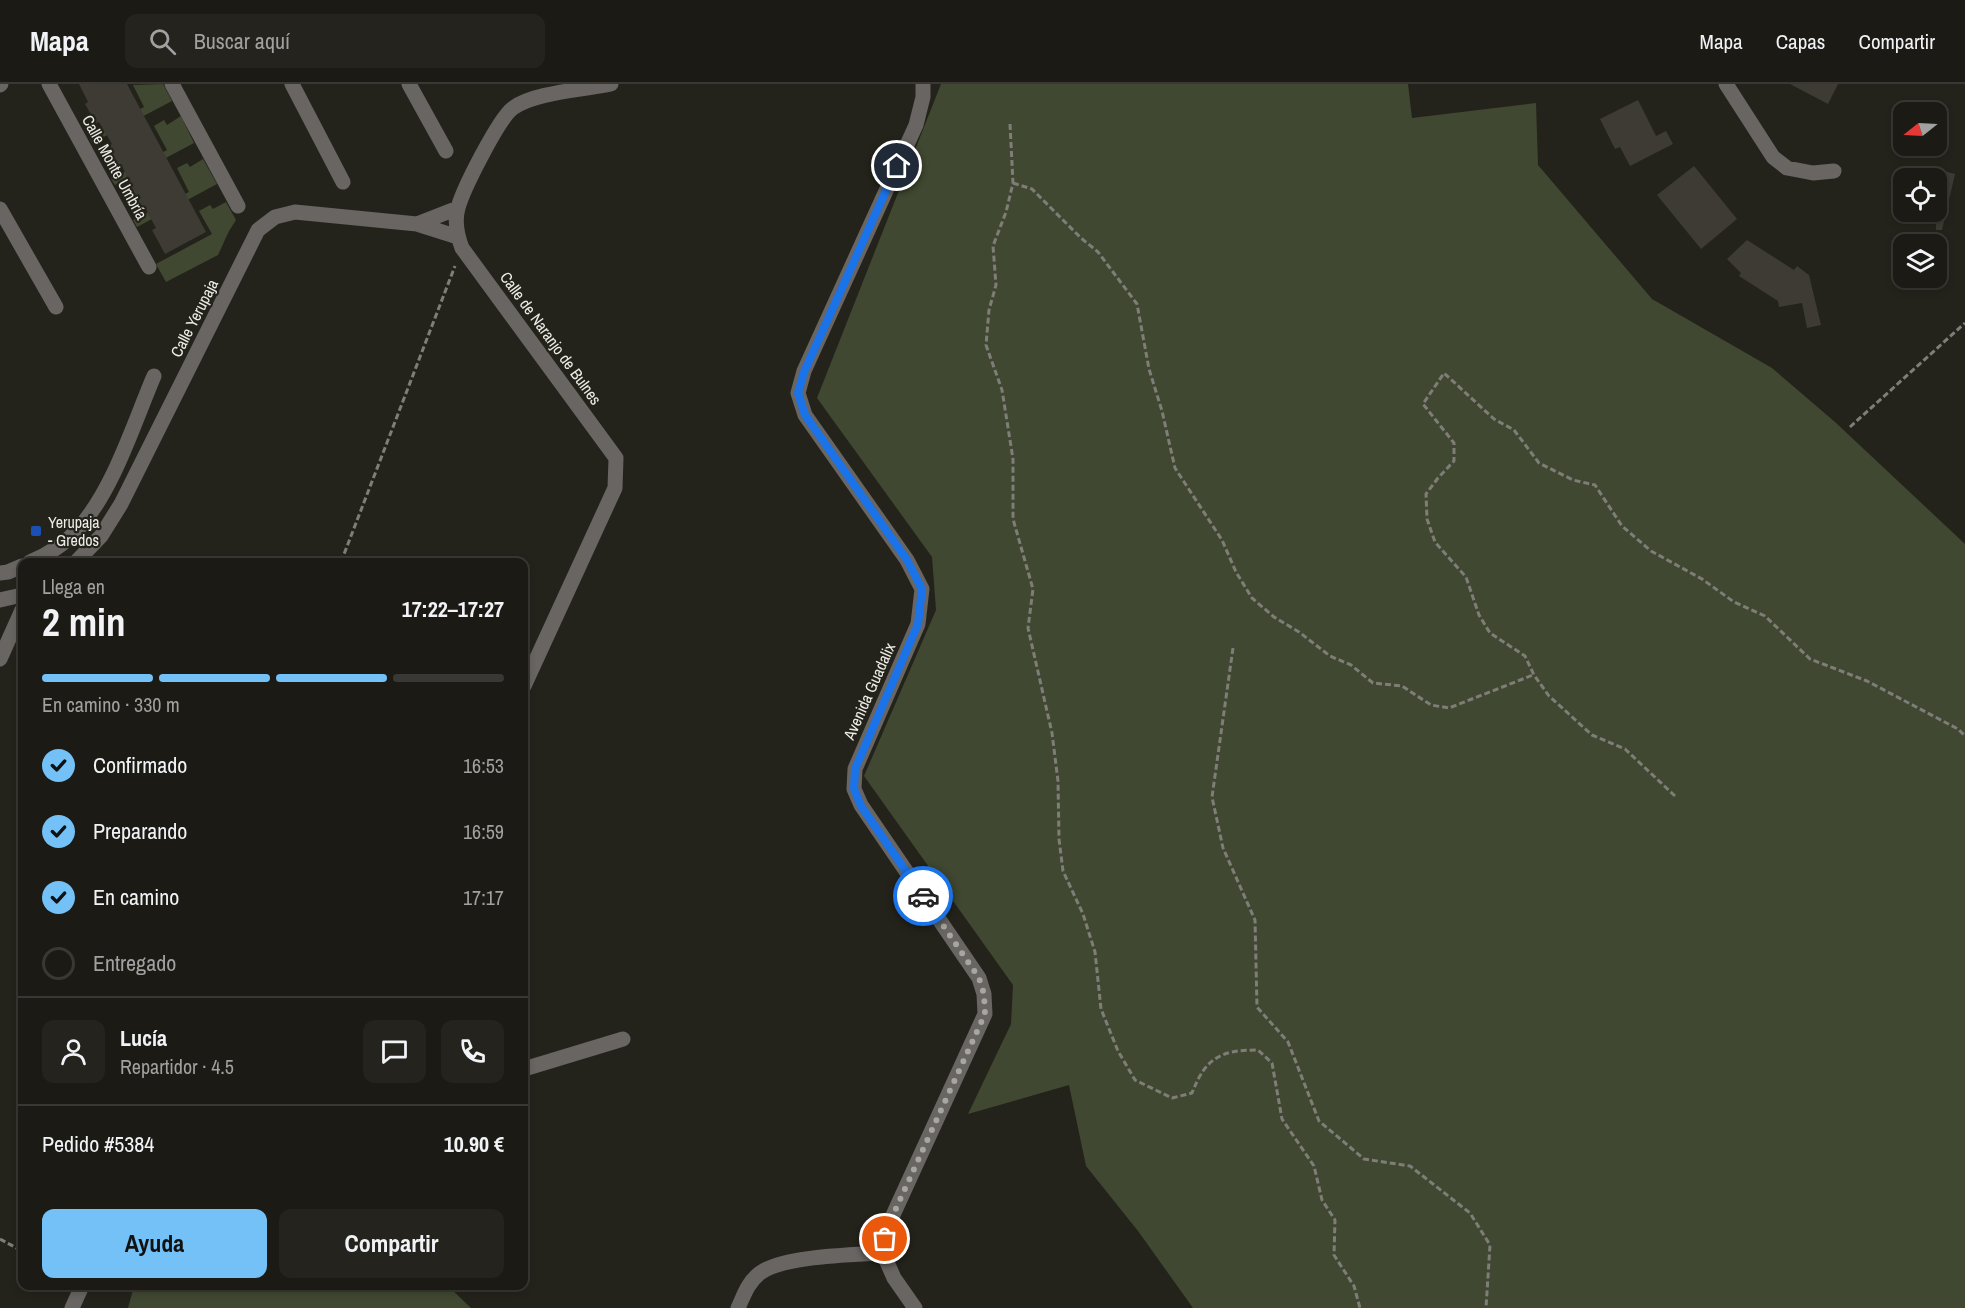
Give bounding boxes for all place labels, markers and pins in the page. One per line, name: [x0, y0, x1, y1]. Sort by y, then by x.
pin: [871, 140, 922, 191]
place label: Yerupaja - Gredos: [48, 511, 100, 551]
marker: Yerupaja - Gredos: [29, 524, 43, 538]
pin: [859, 1213, 910, 1264]

